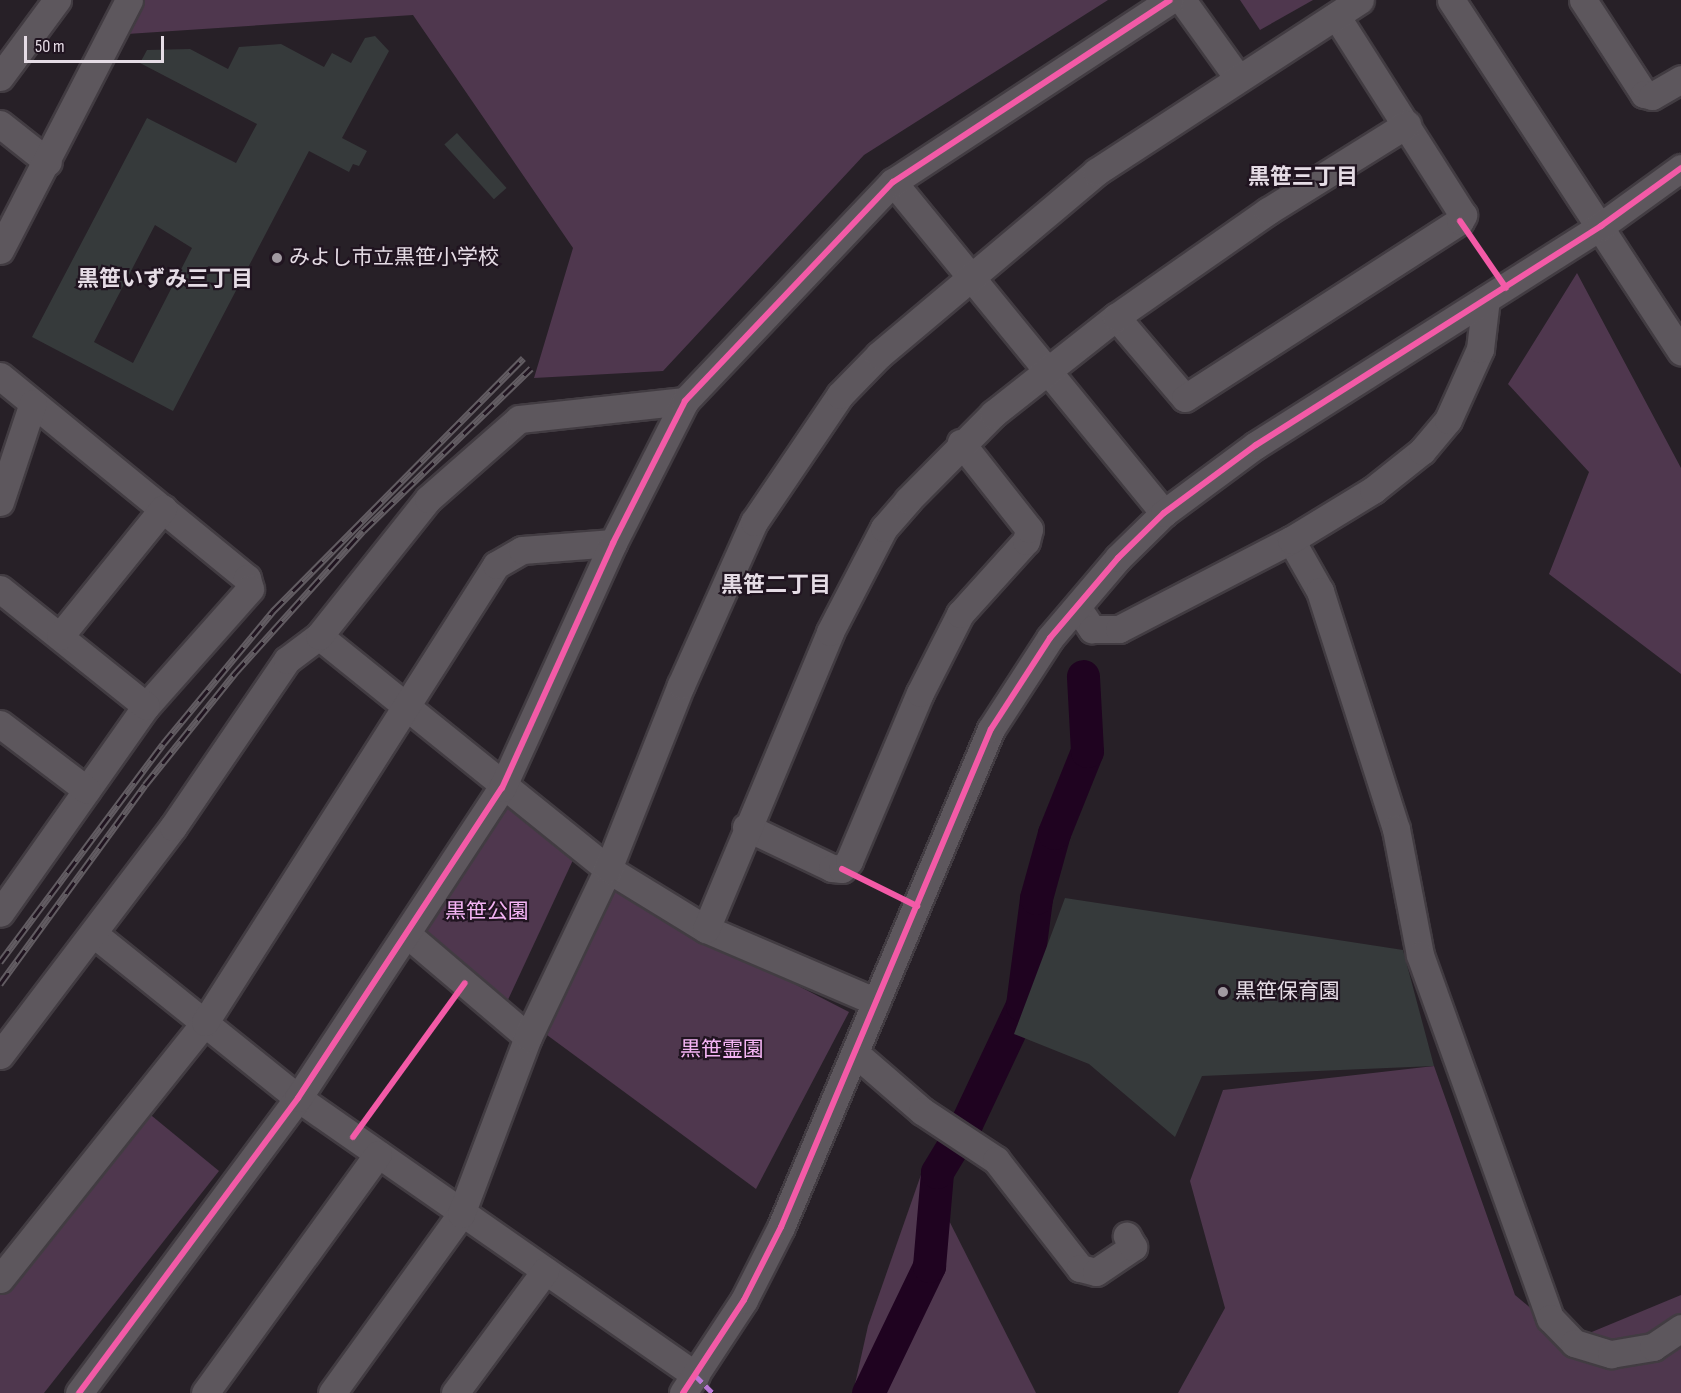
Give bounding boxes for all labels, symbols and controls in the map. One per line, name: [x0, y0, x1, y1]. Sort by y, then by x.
scale bar: [27, 24, 166, 62]
text: 50 m: [35, 36, 65, 57]
district label: 黒笹三丁目: [1248, 165, 1358, 191]
place label: みよし市立黒笹小学校: [289, 245, 499, 271]
marker: みよし市立黒笹小学校: [270, 251, 284, 265]
district label: 黒笹いずみ三丁目: [77, 267, 253, 293]
district label: 黒笹二丁目: [721, 573, 831, 599]
park label: 黒笹公園: [445, 899, 529, 925]
place label: 黒笹保育園: [1235, 979, 1340, 1005]
marker: 黒笹保育園: [1216, 985, 1230, 999]
park label: 黒笹霊園: [680, 1037, 764, 1063]

